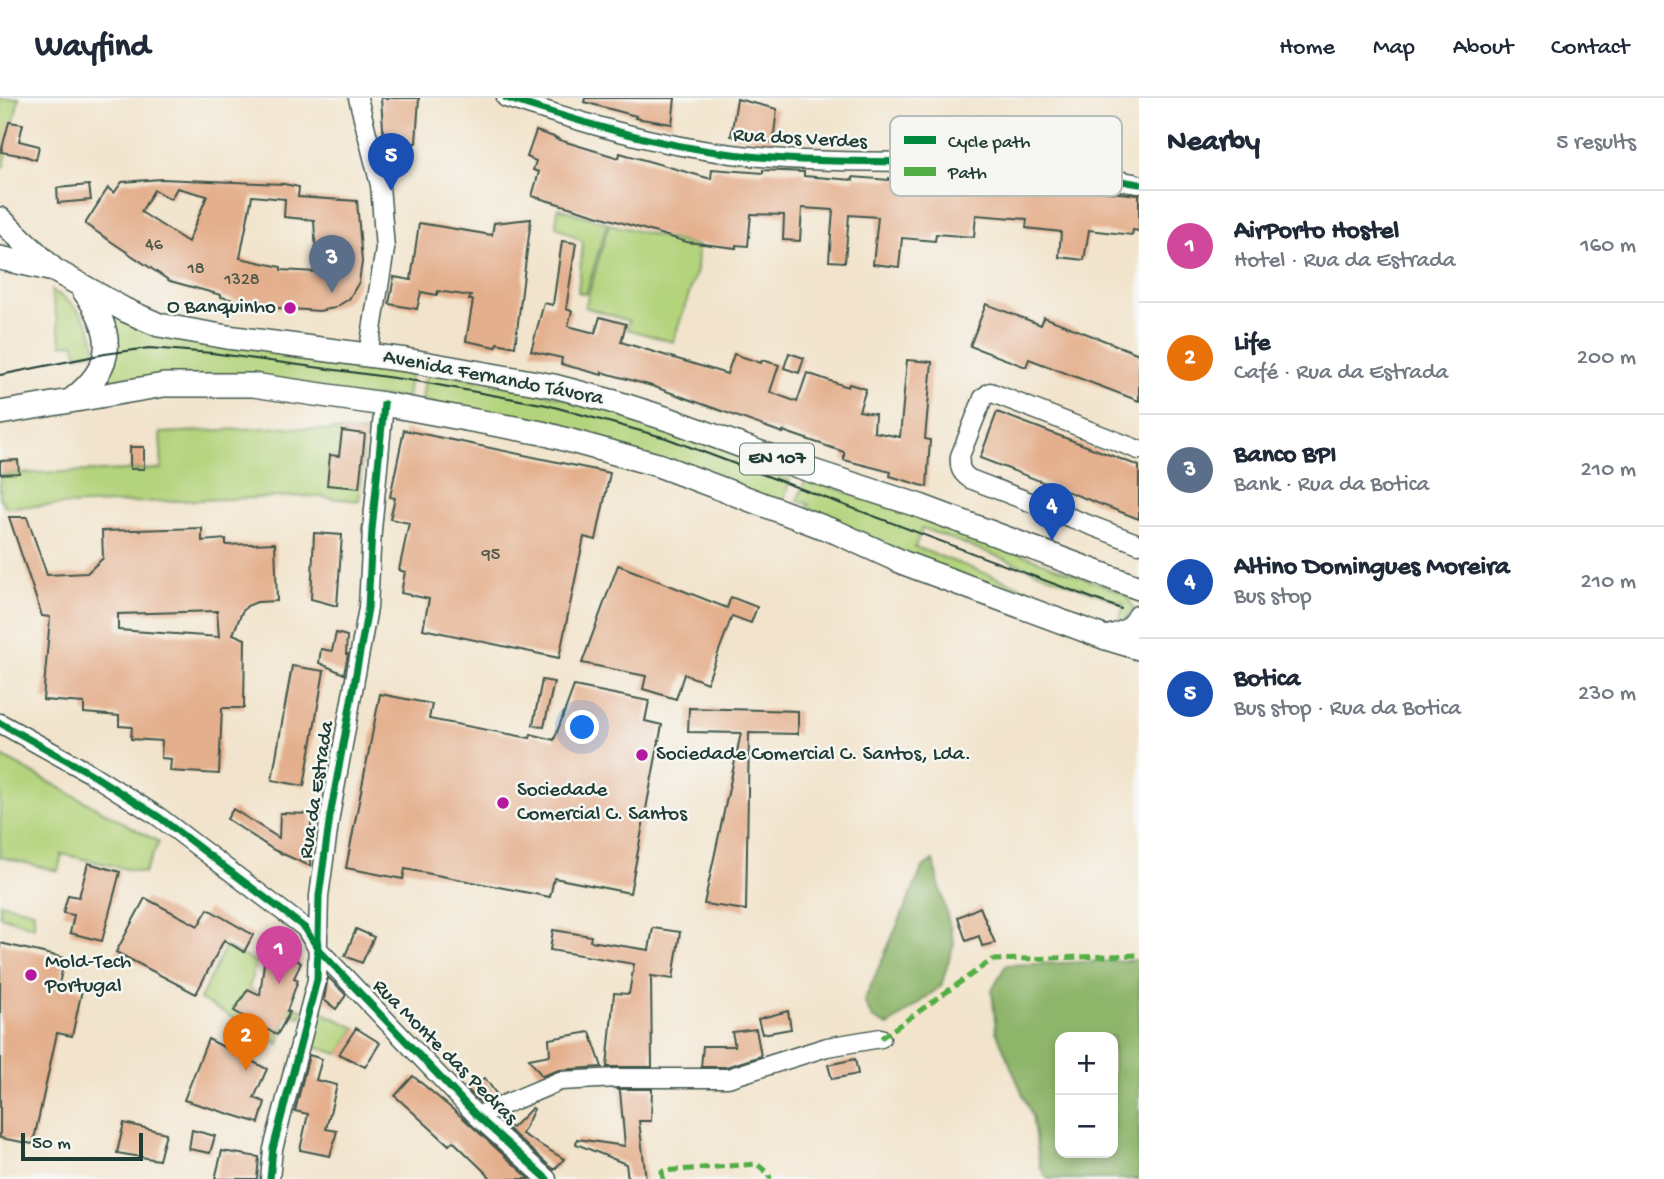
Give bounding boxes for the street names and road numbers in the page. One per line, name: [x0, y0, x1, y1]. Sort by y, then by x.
street label: Rua dos Verdes: [732, 124, 869, 156]
street label: Avenida Fernando Távora: [381, 345, 607, 413]
road number: EN 107: [740, 444, 814, 474]
street label: Rua da Estrada: [295, 718, 341, 861]
street label: Rua Monte das Pedras: [366, 975, 523, 1132]

